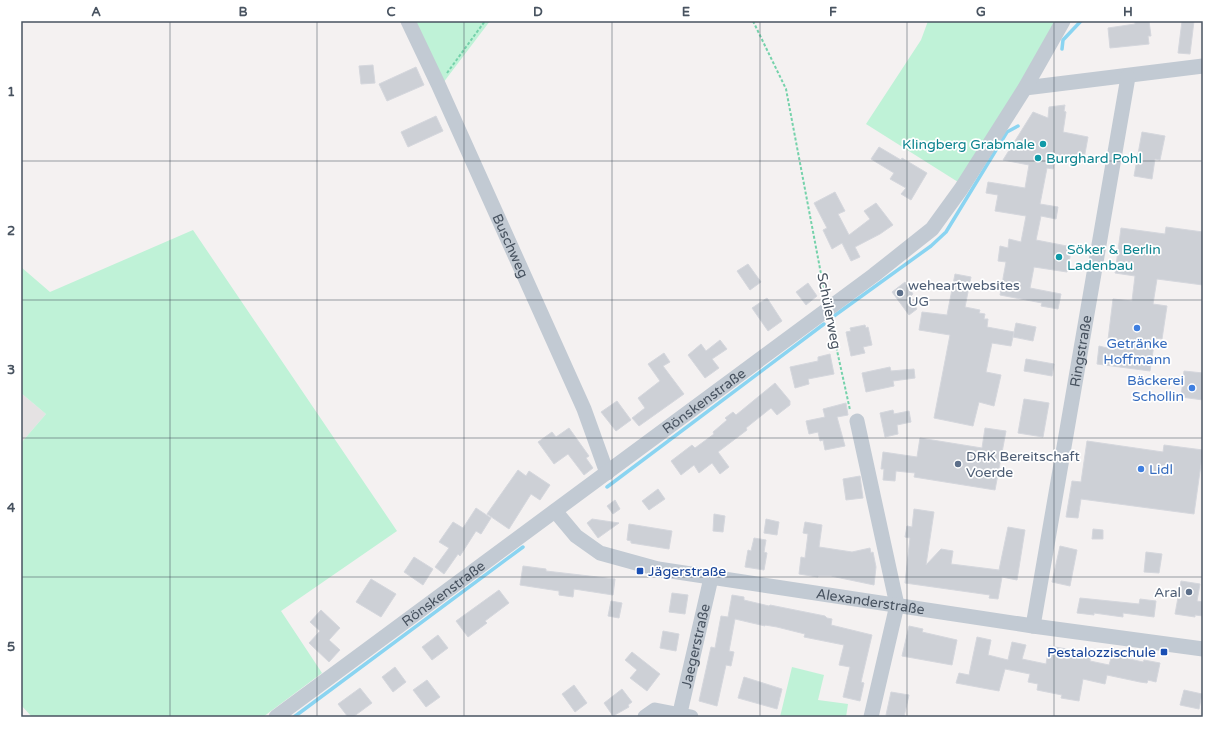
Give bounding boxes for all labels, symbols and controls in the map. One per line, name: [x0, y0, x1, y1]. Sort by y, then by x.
text: A: [91, 4, 101, 20]
text: B: [238, 4, 248, 20]
text: C: [386, 4, 396, 20]
text: D: [533, 4, 543, 20]
text: E: [682, 4, 690, 20]
text: F: [829, 4, 837, 20]
text: G: [976, 4, 986, 20]
text: H: [1123, 4, 1133, 20]
text: 1: [7, 84, 15, 100]
place label: Klingberg Grabmale: [902, 136, 1035, 153]
marker: Klingberg Grabmale: [1038, 139, 1048, 149]
place label: Burghard Pohl: [1046, 150, 1142, 167]
marker: Burghard Pohl: [1033, 153, 1043, 163]
street label: Buschweg: [489, 211, 532, 280]
text: 2: [7, 223, 15, 239]
place label: Söker & Berlin Ladenbau: [1067, 241, 1161, 274]
marker: Söker & Berlin Ladenbau: [1054, 252, 1064, 262]
street label: Schülerweg: [813, 271, 845, 351]
place label: weheartwebsites UG: [908, 277, 1020, 310]
marker: weheartwebsites UG: [895, 288, 905, 298]
street label: Ringstraße: [1066, 314, 1095, 388]
marker: Getränke Hoffmann: [1132, 323, 1142, 333]
place label: Getränke Hoffmann: [1103, 335, 1171, 368]
text: 3: [7, 362, 15, 378]
street label: Rönskenstraße: [659, 364, 749, 437]
place label: Bäckerei Schollin: [1127, 372, 1184, 405]
marker: Bäckerei Schollin: [1187, 383, 1197, 393]
place label: DRK Bereitschaft Voerde: [966, 448, 1081, 481]
marker: DRK Bereitschaft Voerde: [953, 459, 963, 469]
place label: Lidl: [1149, 461, 1173, 478]
marker: Lidl: [1136, 464, 1146, 474]
text: 4: [7, 500, 16, 516]
street label: Rönskenstraße: [398, 557, 488, 630]
place label: Jägerstraße: [648, 563, 726, 580]
marker: Jägerstraße: [635, 566, 645, 576]
place label: Aral: [1154, 584, 1181, 601]
street label: Alexanderstraße: [815, 585, 926, 618]
marker: Aral: [1184, 587, 1194, 597]
street label: Jaegerstraße: [677, 602, 713, 690]
text: 5: [7, 639, 15, 655]
place label: Pestalozzischule: [1047, 644, 1156, 661]
marker: Pestalozzischule: [1159, 647, 1169, 657]

